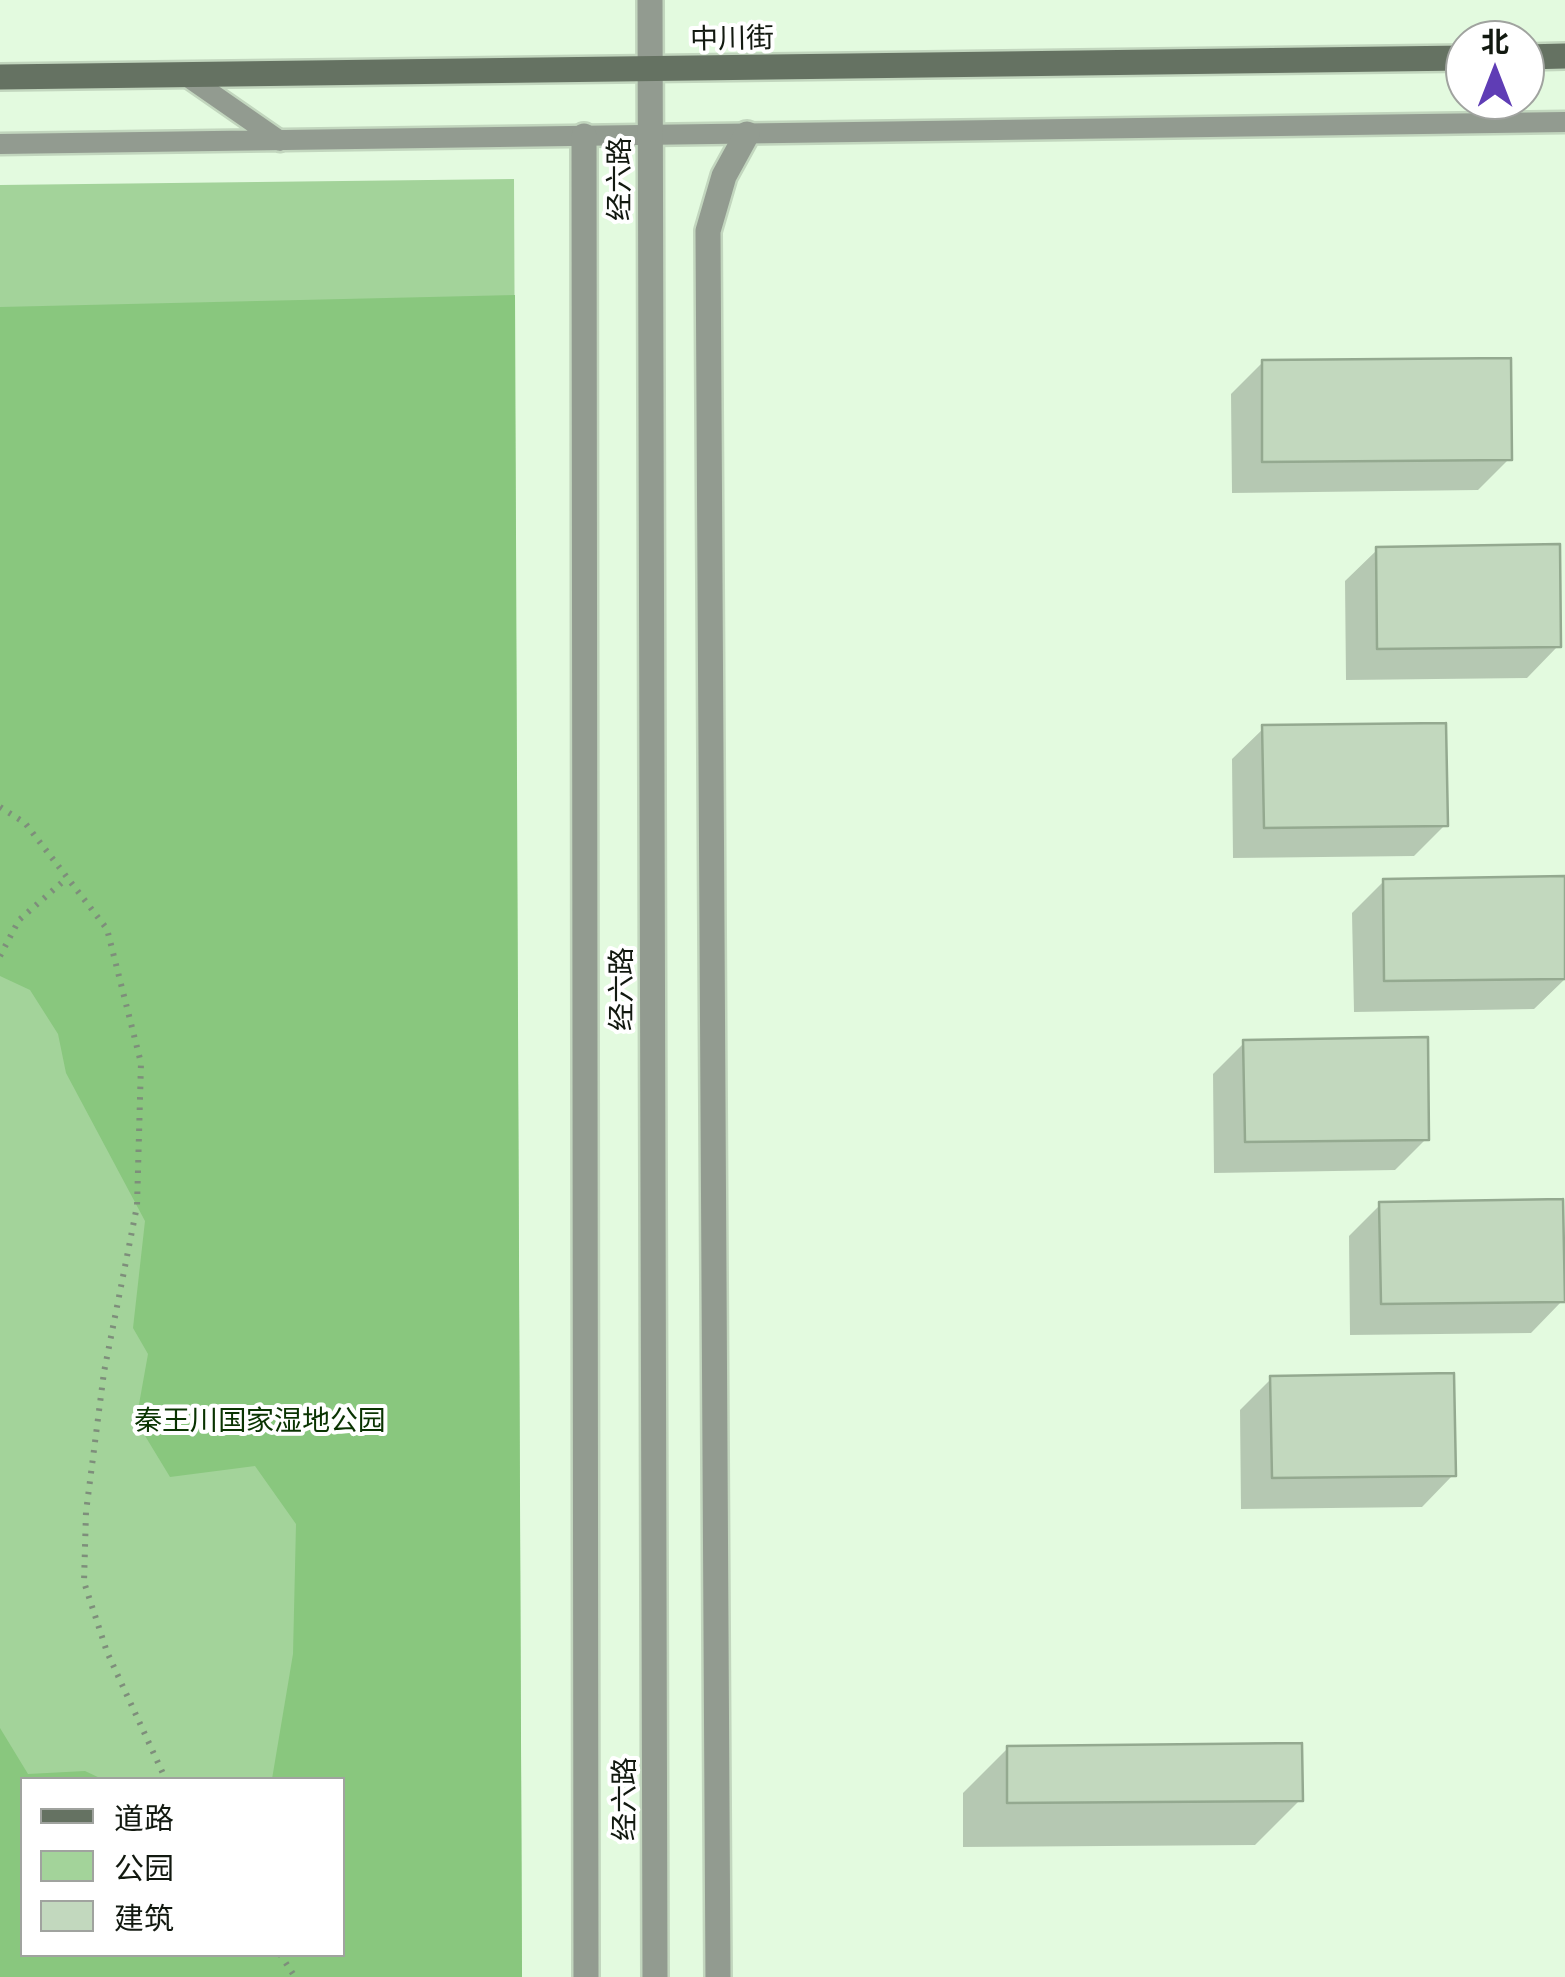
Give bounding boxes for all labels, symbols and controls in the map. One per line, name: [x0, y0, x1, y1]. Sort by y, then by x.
north arrow: [1445, 20, 1545, 120]
street label: 中川街: [690, 21, 774, 57]
text: 北: [1481, 25, 1509, 58]
street label: 经六路: [603, 137, 637, 221]
street label: 经六路: [605, 947, 639, 1031]
park label: 秦王川国家湿地公园: [134, 1404, 386, 1438]
street label: 经六路: [608, 1757, 642, 1841]
legend: [20, 1777, 345, 1957]
text: 道路: [114, 1800, 174, 1836]
text: 公园: [114, 1850, 174, 1886]
text: 建筑: [114, 1900, 174, 1936]

